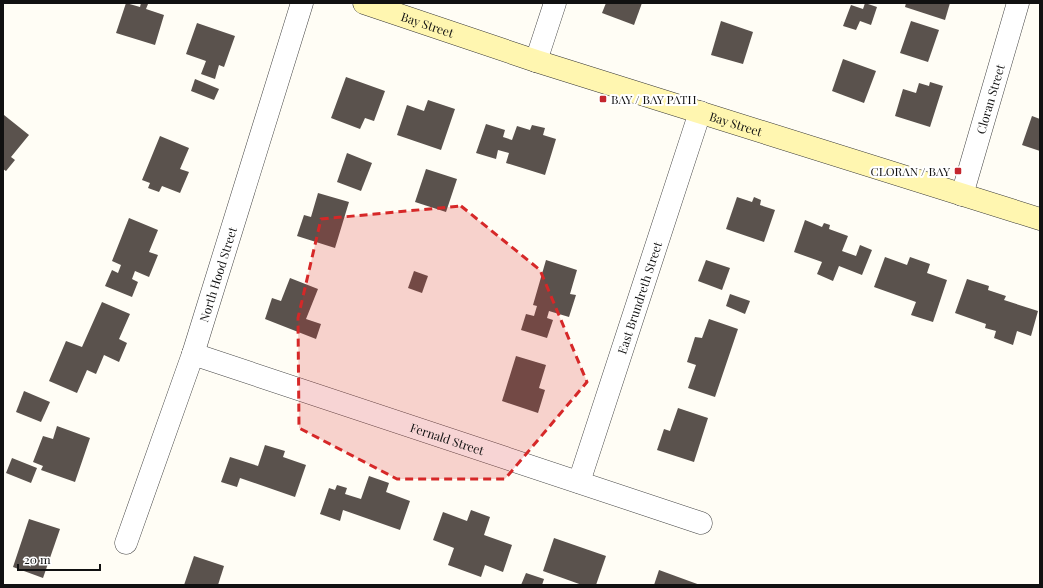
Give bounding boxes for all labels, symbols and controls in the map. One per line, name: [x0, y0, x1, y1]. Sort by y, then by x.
street label: Bay Street: [399, 8, 457, 41]
street label: Cloran Street: [972, 62, 1008, 136]
place label: BAY / BAY PATH: [611, 91, 697, 107]
marker: BAY / BAY PATH: [598, 94, 608, 104]
street label: Bay Street: [708, 108, 765, 140]
place label: CLORAN / BAY: [870, 163, 951, 179]
marker: CLORAN / BAY: [953, 166, 963, 176]
street label: North Hood Street: [195, 224, 240, 324]
street label: East Brundreth Street: [613, 239, 665, 356]
street label: Fernald Street: [408, 419, 487, 459]
scale bar: [18, 546, 100, 572]
text: 20 m: [24, 551, 51, 567]

